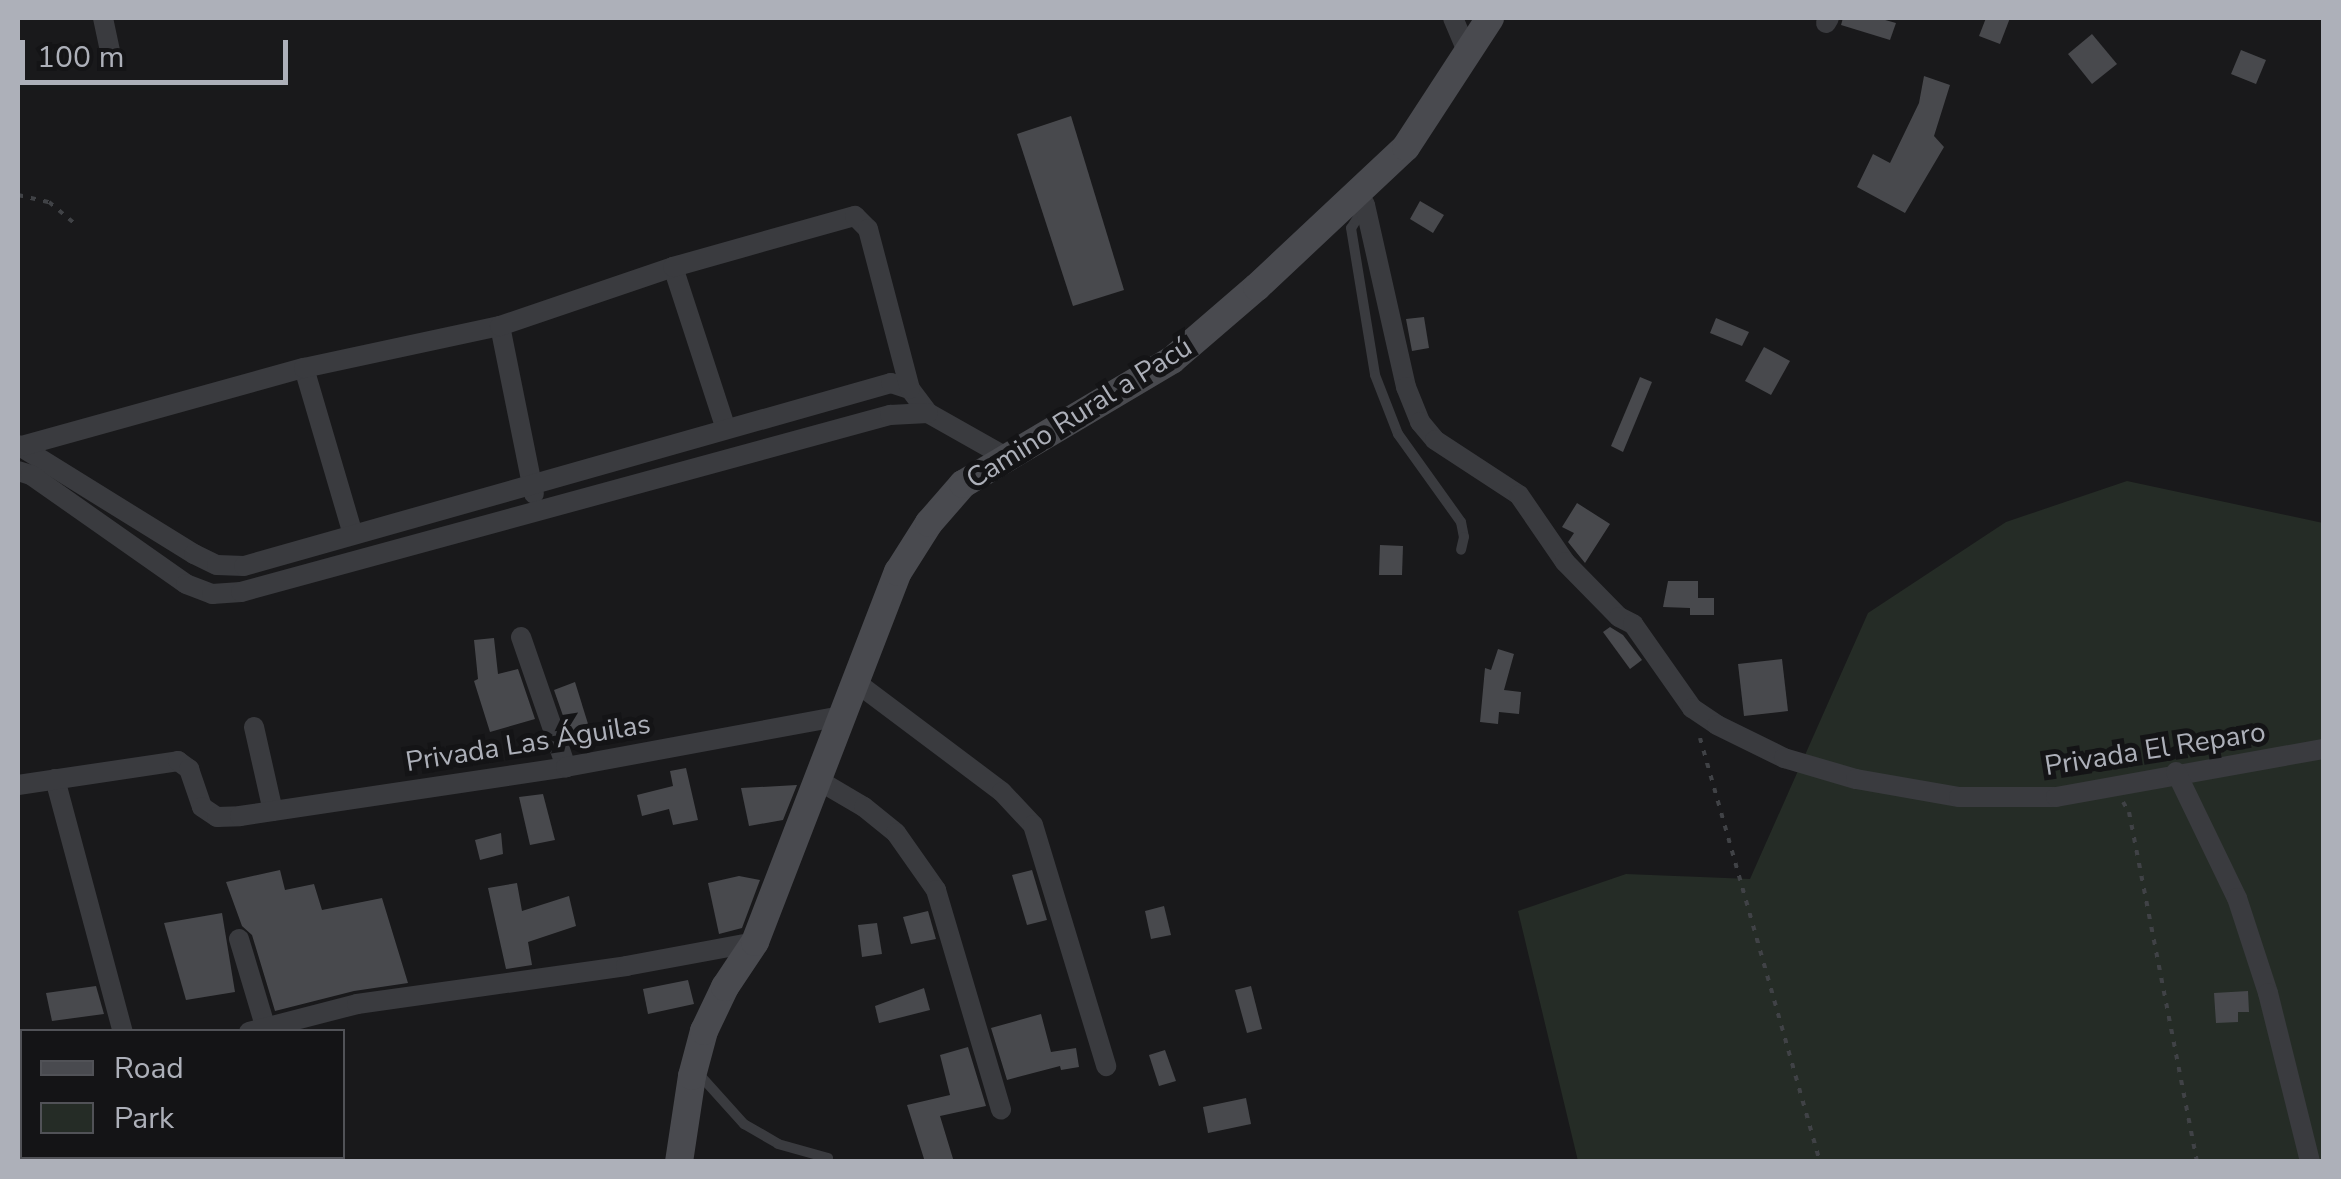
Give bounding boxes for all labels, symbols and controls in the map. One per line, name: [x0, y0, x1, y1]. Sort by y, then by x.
scale bar: [25, 20, 292, 82]
text: 100 m: [37, 37, 124, 78]
street label: Camino Rural a Pacú: [960, 330, 1198, 496]
street label: Privada Las Águilas: [403, 707, 653, 779]
street label: Privada El Reparo: [2042, 715, 2268, 783]
legend: [20, 1029, 345, 1159]
text: Road: [114, 1048, 184, 1089]
text: Park: [114, 1098, 174, 1139]

